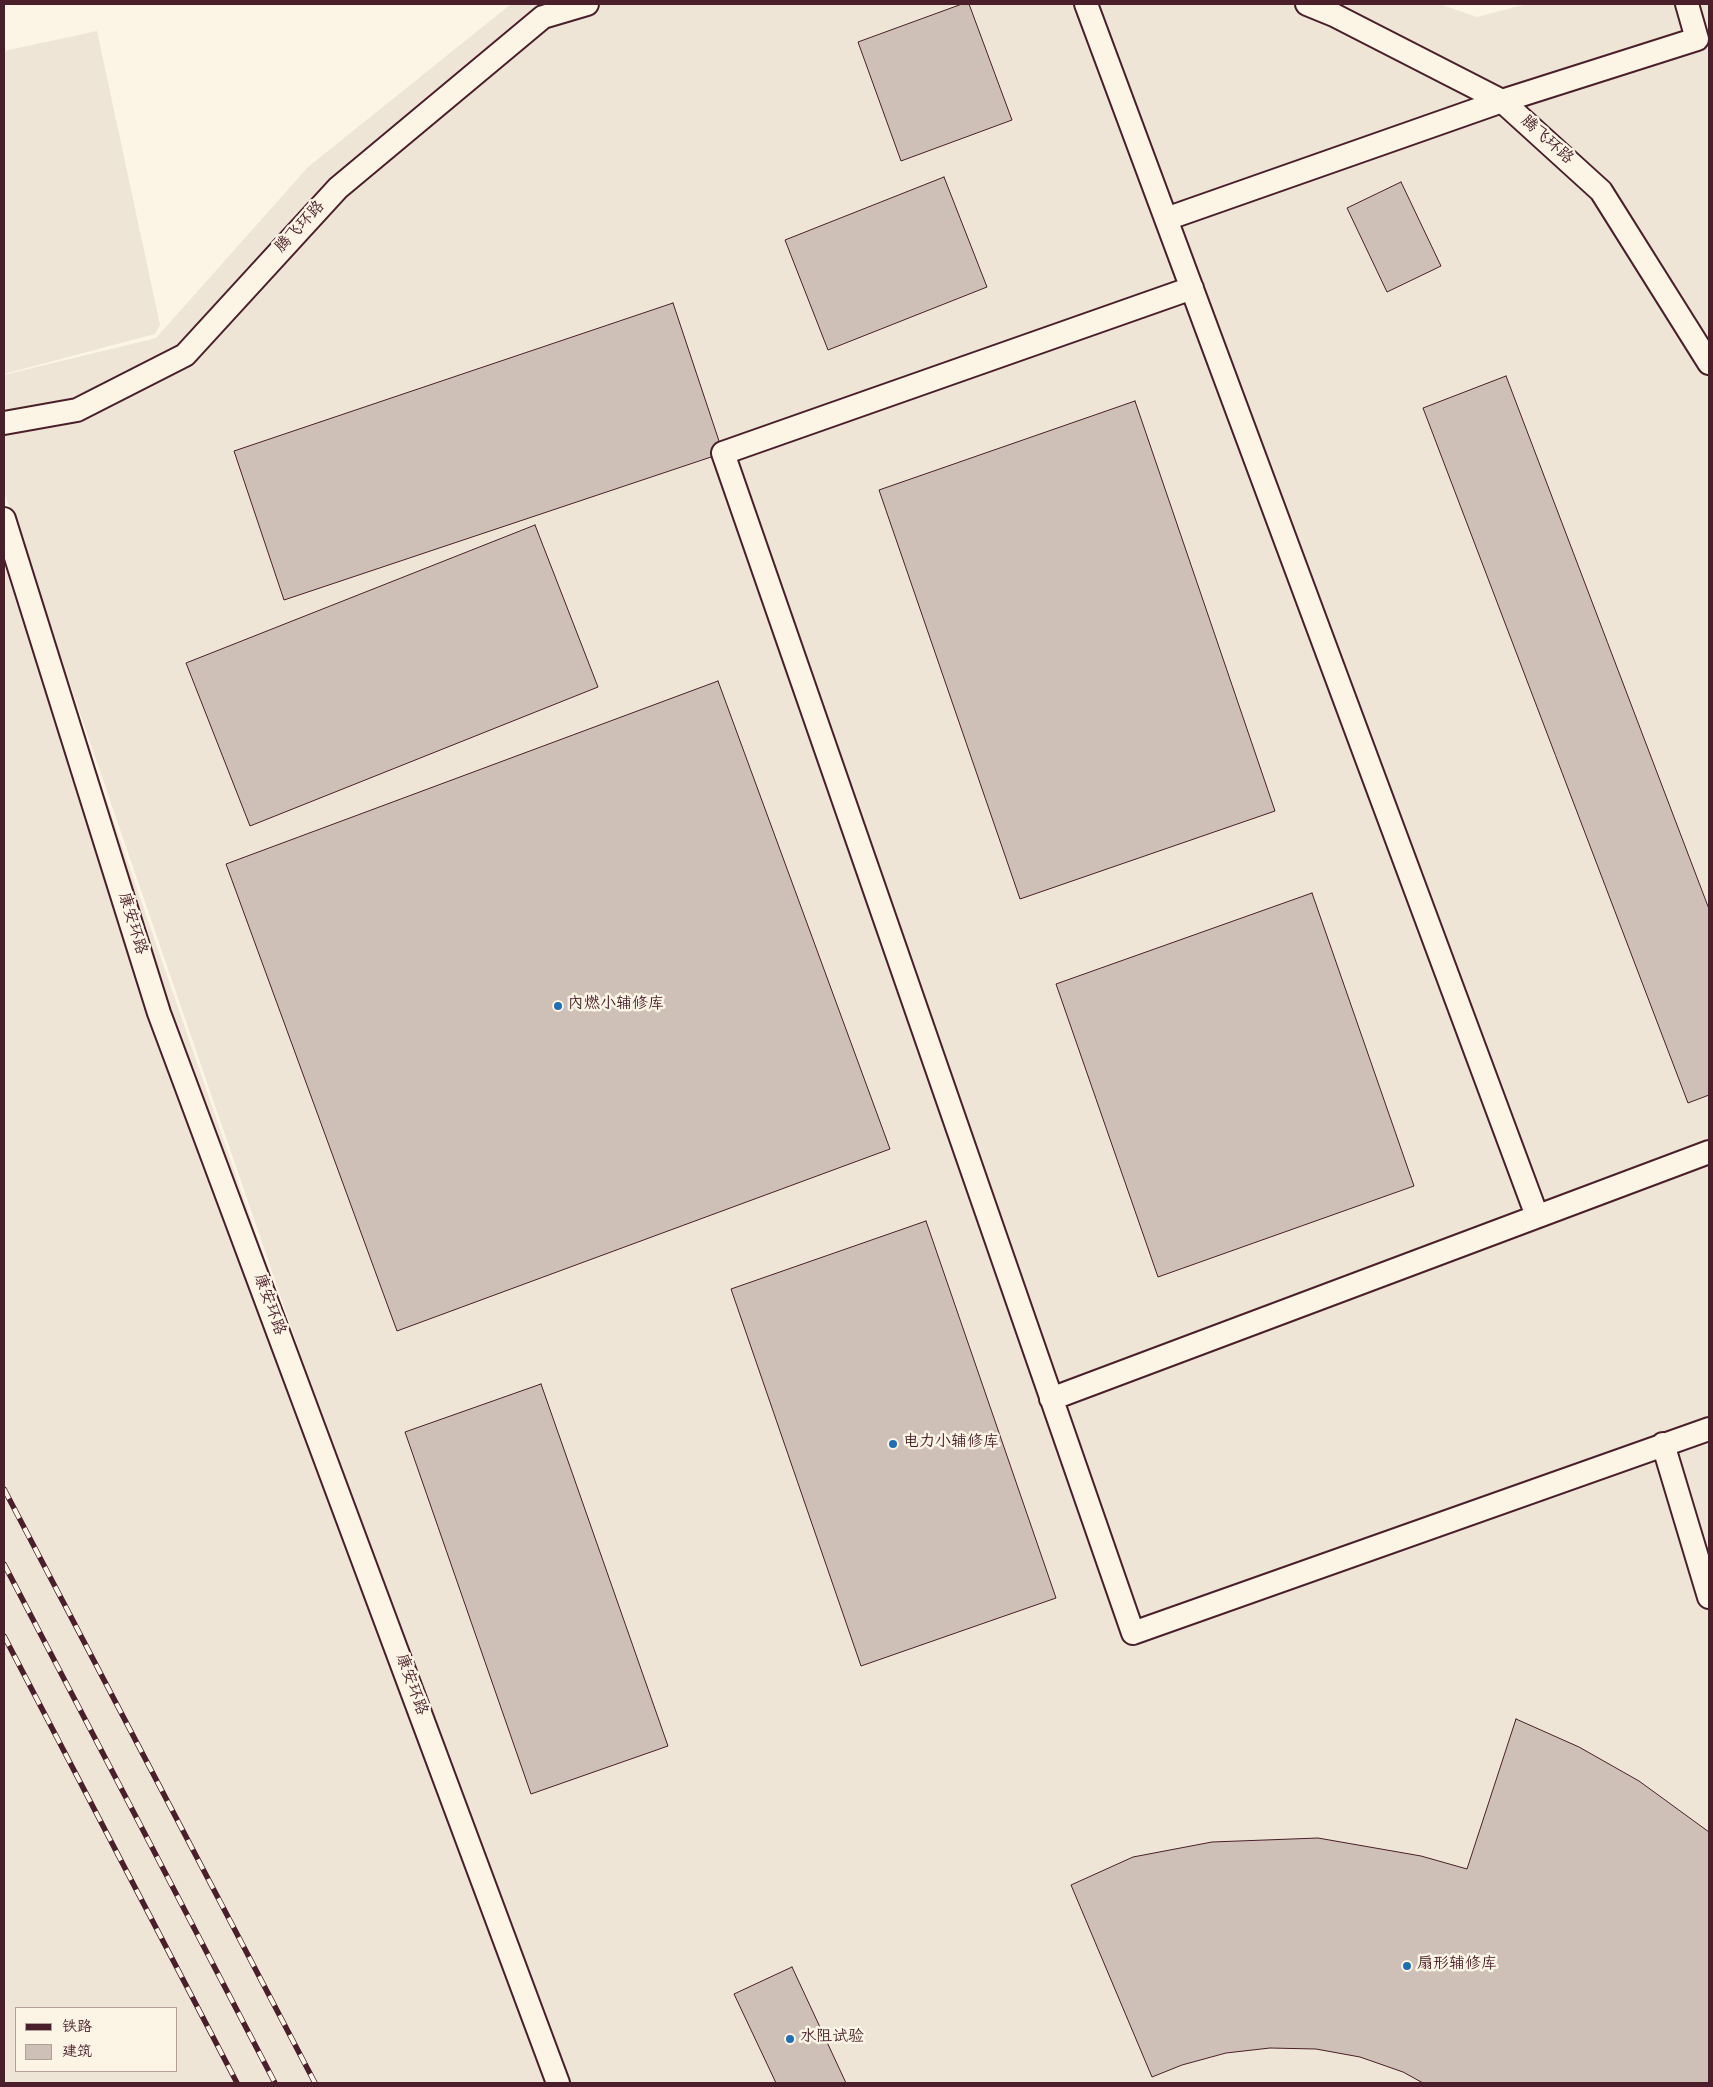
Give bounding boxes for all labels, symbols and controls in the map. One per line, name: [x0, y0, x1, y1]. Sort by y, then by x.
street label: 腾飞环路: [1516, 112, 1576, 170]
street label: 腾飞环路: [272, 198, 330, 258]
street label: 康安环路: [112, 891, 150, 957]
place label: 内燃小辅修库: [568, 996, 664, 1016]
marker: 内燃小辅修库: [552, 1000, 564, 1012]
street label: 康安环路: [248, 1272, 288, 1338]
place label: 电力小辅修库: [903, 1434, 999, 1454]
marker: 电力小辅修库: [887, 1438, 899, 1450]
street label: 康安环路: [390, 1652, 430, 1718]
place label: 扇形辅修库: [1417, 1956, 1497, 1976]
marker: 扇形辅修库: [1401, 1960, 1413, 1972]
legend: [15, 2007, 178, 2072]
text: 铁路: [62, 2019, 92, 2037]
place label: 水阻试验: [800, 2029, 864, 2049]
marker: 水阻试验: [784, 2033, 796, 2045]
text: 建筑: [62, 2044, 92, 2062]

